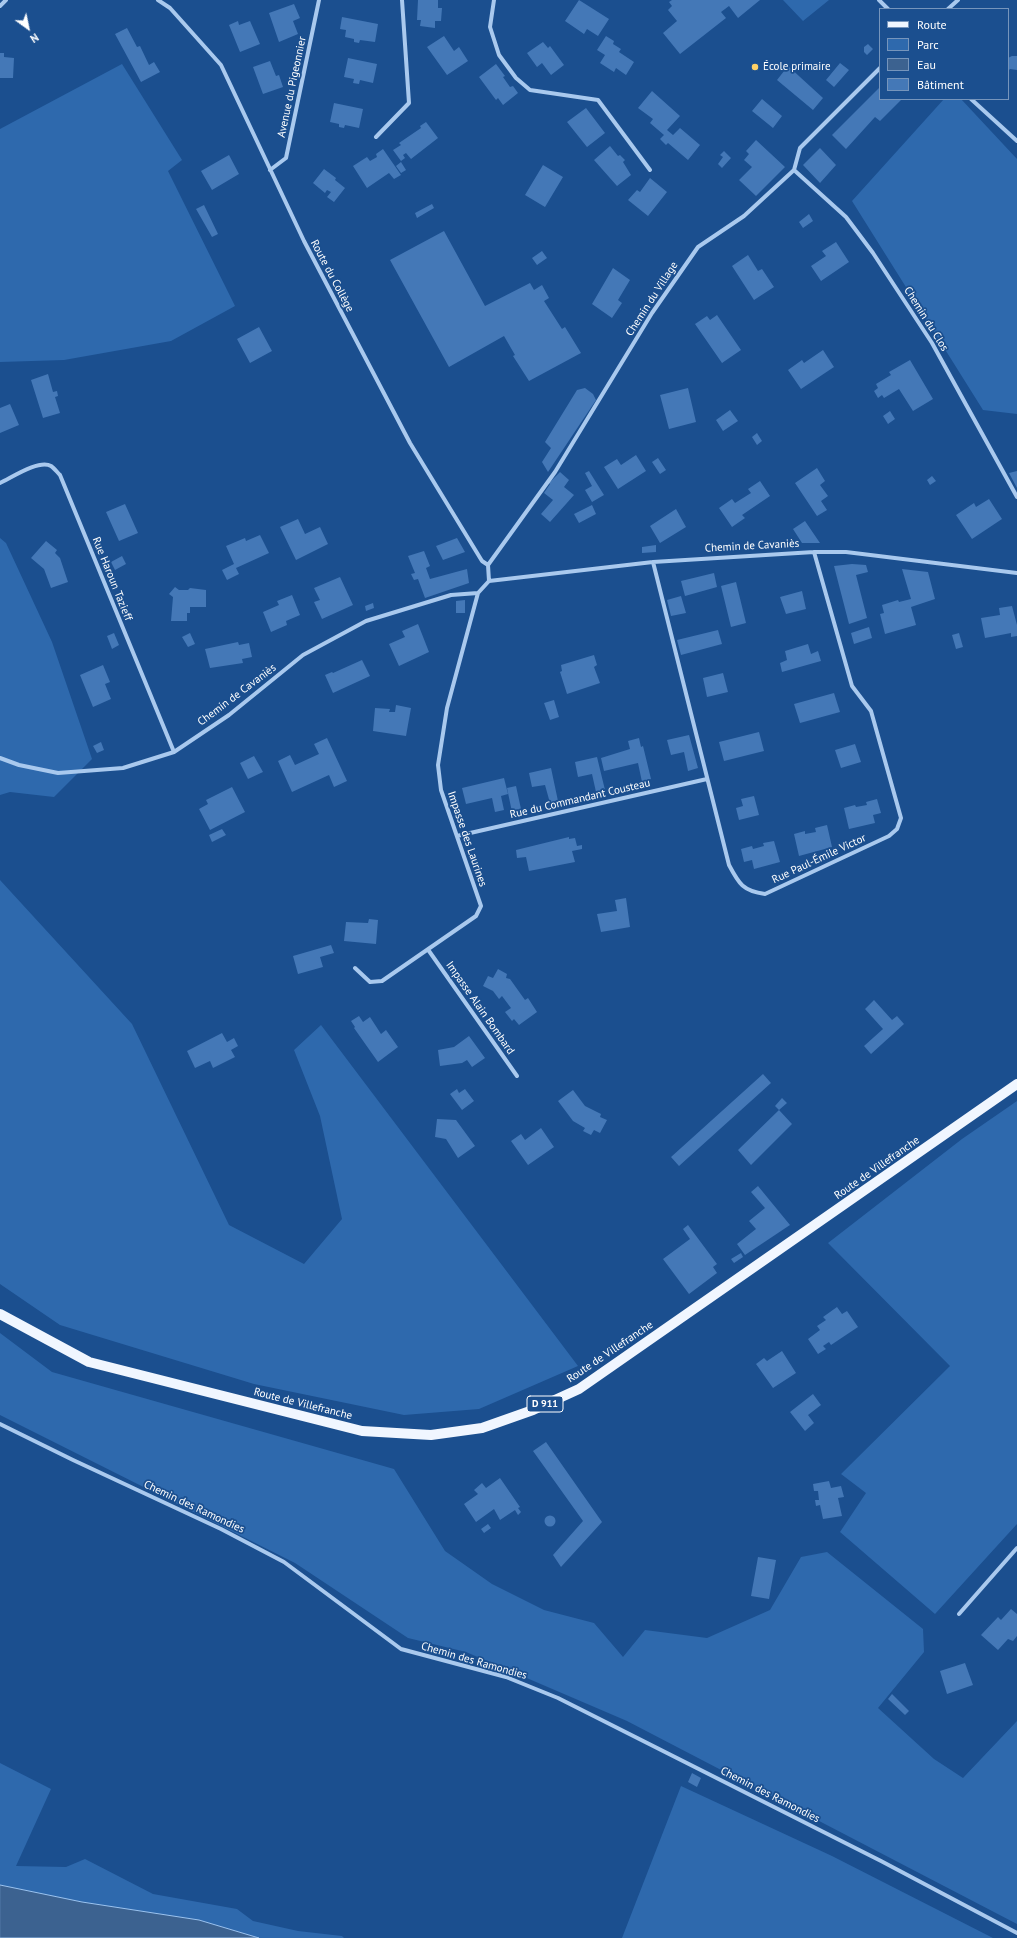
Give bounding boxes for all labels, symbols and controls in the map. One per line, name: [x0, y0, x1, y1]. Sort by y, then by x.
north arrow: [8, 8, 48, 48]
legend: [879, 8, 1009, 100]
text: Route: [917, 17, 947, 32]
text: N: [28, 30, 41, 46]
street label: Avenue du Pigeonnier: [275, 35, 309, 139]
text: Parc: [917, 37, 939, 52]
text: Eau: [917, 57, 936, 72]
place label: École primaire: [763, 60, 831, 74]
marker: École primaire: [750, 62, 760, 72]
text: Bâtiment: [917, 77, 964, 92]
street label: Route du Collège: [307, 238, 357, 314]
street label: Chemin du Village: [623, 259, 681, 339]
street label: Chemin du Clos: [901, 284, 951, 354]
street label: Rue Haroun Tazieff: [89, 535, 135, 623]
street label: Chemin de Cavaniès: [704, 537, 800, 555]
street label: Chemin de Cavaniès: [195, 661, 279, 729]
street label: Rue du Commandant Cousteau: [508, 776, 652, 822]
street label: Impasse des Laurines: [444, 789, 490, 889]
street label: Rue Paul-Émile Victor: [770, 831, 868, 887]
street label: Impasse Alain Bombard: [443, 959, 517, 1057]
street label: Route de Villefranche: [832, 1134, 922, 1202]
street label: Route de Villefranche: [564, 1318, 656, 1386]
street label: Route de Villefranche: [252, 1385, 354, 1423]
road number: D 911: [527, 1396, 563, 1412]
street label: Chemin des Ramondies: [142, 1478, 246, 1536]
street label: Chemin des Ramondies: [419, 1640, 529, 1682]
street label: Chemin des Ramondies: [718, 1764, 822, 1826]

